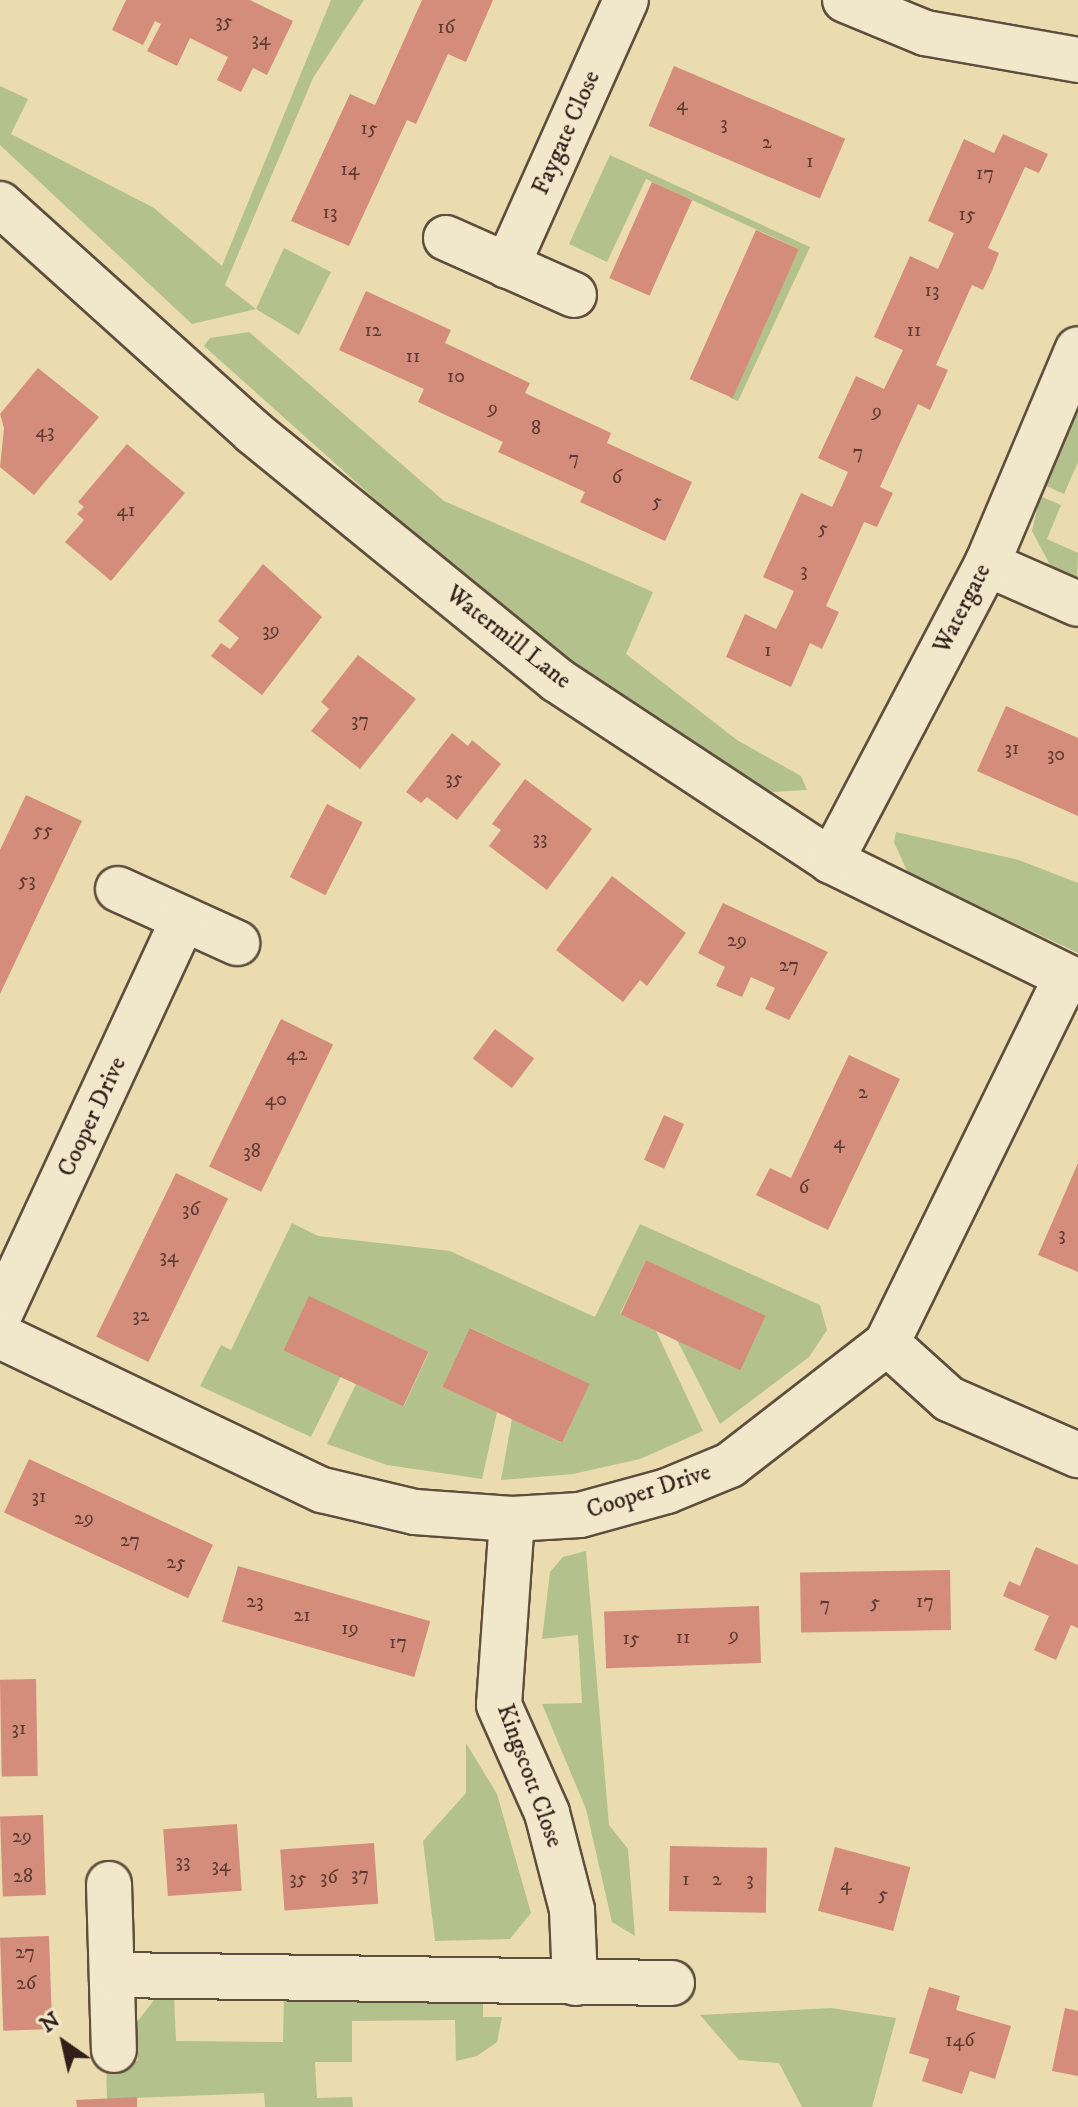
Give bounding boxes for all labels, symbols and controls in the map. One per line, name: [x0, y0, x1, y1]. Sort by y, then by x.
house number: 35: [215, 9, 233, 33]
house number: 16: [437, 15, 455, 39]
house number: 34: [252, 27, 270, 51]
street label: Faygate Close: [527, 66, 607, 200]
house number: 4: [676, 92, 688, 116]
house number: 3: [720, 111, 728, 135]
house number: 15: [360, 116, 378, 140]
house number: 2: [762, 130, 772, 154]
house number: 1: [806, 149, 814, 173]
house number: 14: [341, 157, 359, 181]
house number: 17: [976, 161, 994, 185]
house number: 13: [323, 200, 337, 224]
house number: 15: [958, 202, 976, 226]
house number: 13: [925, 278, 939, 302]
house number: 12: [364, 318, 382, 342]
house number: 11: [907, 318, 921, 342]
house number: 11: [406, 344, 420, 368]
house number: 10: [447, 364, 465, 388]
house number: 9: [488, 396, 498, 420]
house number: 9: [872, 399, 882, 423]
house number: 8: [531, 416, 541, 440]
house number: 43: [36, 419, 54, 443]
house number: 7: [853, 440, 863, 464]
house number: 7: [569, 446, 579, 470]
house number: 6: [612, 465, 622, 489]
house number: 5: [652, 489, 662, 513]
house number: 41: [117, 498, 135, 522]
house number: 5: [818, 516, 828, 540]
house number: 3: [800, 558, 808, 582]
street label: Watergate: [928, 559, 998, 659]
street label: Watermill Lane: [440, 580, 576, 696]
house number: 39: [262, 618, 280, 642]
house number: 1: [764, 638, 772, 662]
house number: 37: [351, 708, 369, 732]
house number: 31: [1005, 736, 1019, 760]
house number: 30: [1047, 742, 1065, 766]
house number: 35: [445, 766, 463, 790]
house number: 55: [33, 818, 53, 842]
house number: 33: [533, 826, 547, 850]
house number: 53: [18, 868, 36, 892]
house number: 29: [727, 928, 747, 952]
house number: 27: [779, 953, 799, 977]
house number: 42: [286, 1042, 308, 1066]
street label: Cooper Drive: [53, 1053, 133, 1181]
house number: 2: [858, 1080, 868, 1104]
house number: 40: [265, 1087, 287, 1111]
house number: 4: [833, 1130, 845, 1154]
house number: 38: [243, 1139, 261, 1163]
house number: 6: [799, 1175, 809, 1199]
house number: 36: [182, 1197, 200, 1221]
house number: 3: [1058, 1222, 1066, 1246]
house number: 34: [160, 1244, 178, 1268]
house number: 32: [132, 1303, 150, 1327]
street label: Cooper Drive: [583, 1458, 715, 1526]
house number: 31: [32, 1484, 46, 1508]
house number: 29: [74, 1506, 94, 1530]
house number: 27: [120, 1528, 140, 1552]
house number: 25: [166, 1550, 186, 1574]
house number: 23: [246, 1589, 264, 1613]
house number: 17: [916, 1589, 934, 1613]
house number: 5: [870, 1590, 880, 1614]
house number: 7: [820, 1592, 830, 1616]
house number: 21: [293, 1603, 311, 1627]
house number: 19: [341, 1616, 359, 1640]
house number: 9: [729, 1623, 739, 1647]
house number: 11: [676, 1625, 690, 1649]
house number: 15: [622, 1626, 640, 1650]
house number: 17: [389, 1630, 407, 1654]
street label: Kingscott Close: [490, 1700, 568, 1852]
house number: 31: [12, 1716, 26, 1740]
house number: 29: [12, 1824, 32, 1848]
house number: 33: [176, 1849, 190, 1873]
house number: 34: [212, 1853, 230, 1877]
house number: 37: [351, 1862, 369, 1886]
house number: 28: [13, 1864, 33, 1888]
house number: 36: [320, 1865, 338, 1889]
house number: 35: [289, 1866, 307, 1890]
house number: 1: [682, 1867, 690, 1891]
house number: 2: [712, 1867, 722, 1891]
house number: 3: [746, 1867, 754, 1891]
house number: 4: [840, 1872, 852, 1896]
house number: 5: [878, 1882, 888, 1906]
house number: 27: [15, 1940, 35, 1964]
house number: 26: [16, 1971, 36, 1995]
north arrow: [24, 2003, 104, 2083]
text: N: [35, 2006, 65, 2039]
house number: 146: [945, 2028, 975, 2052]

